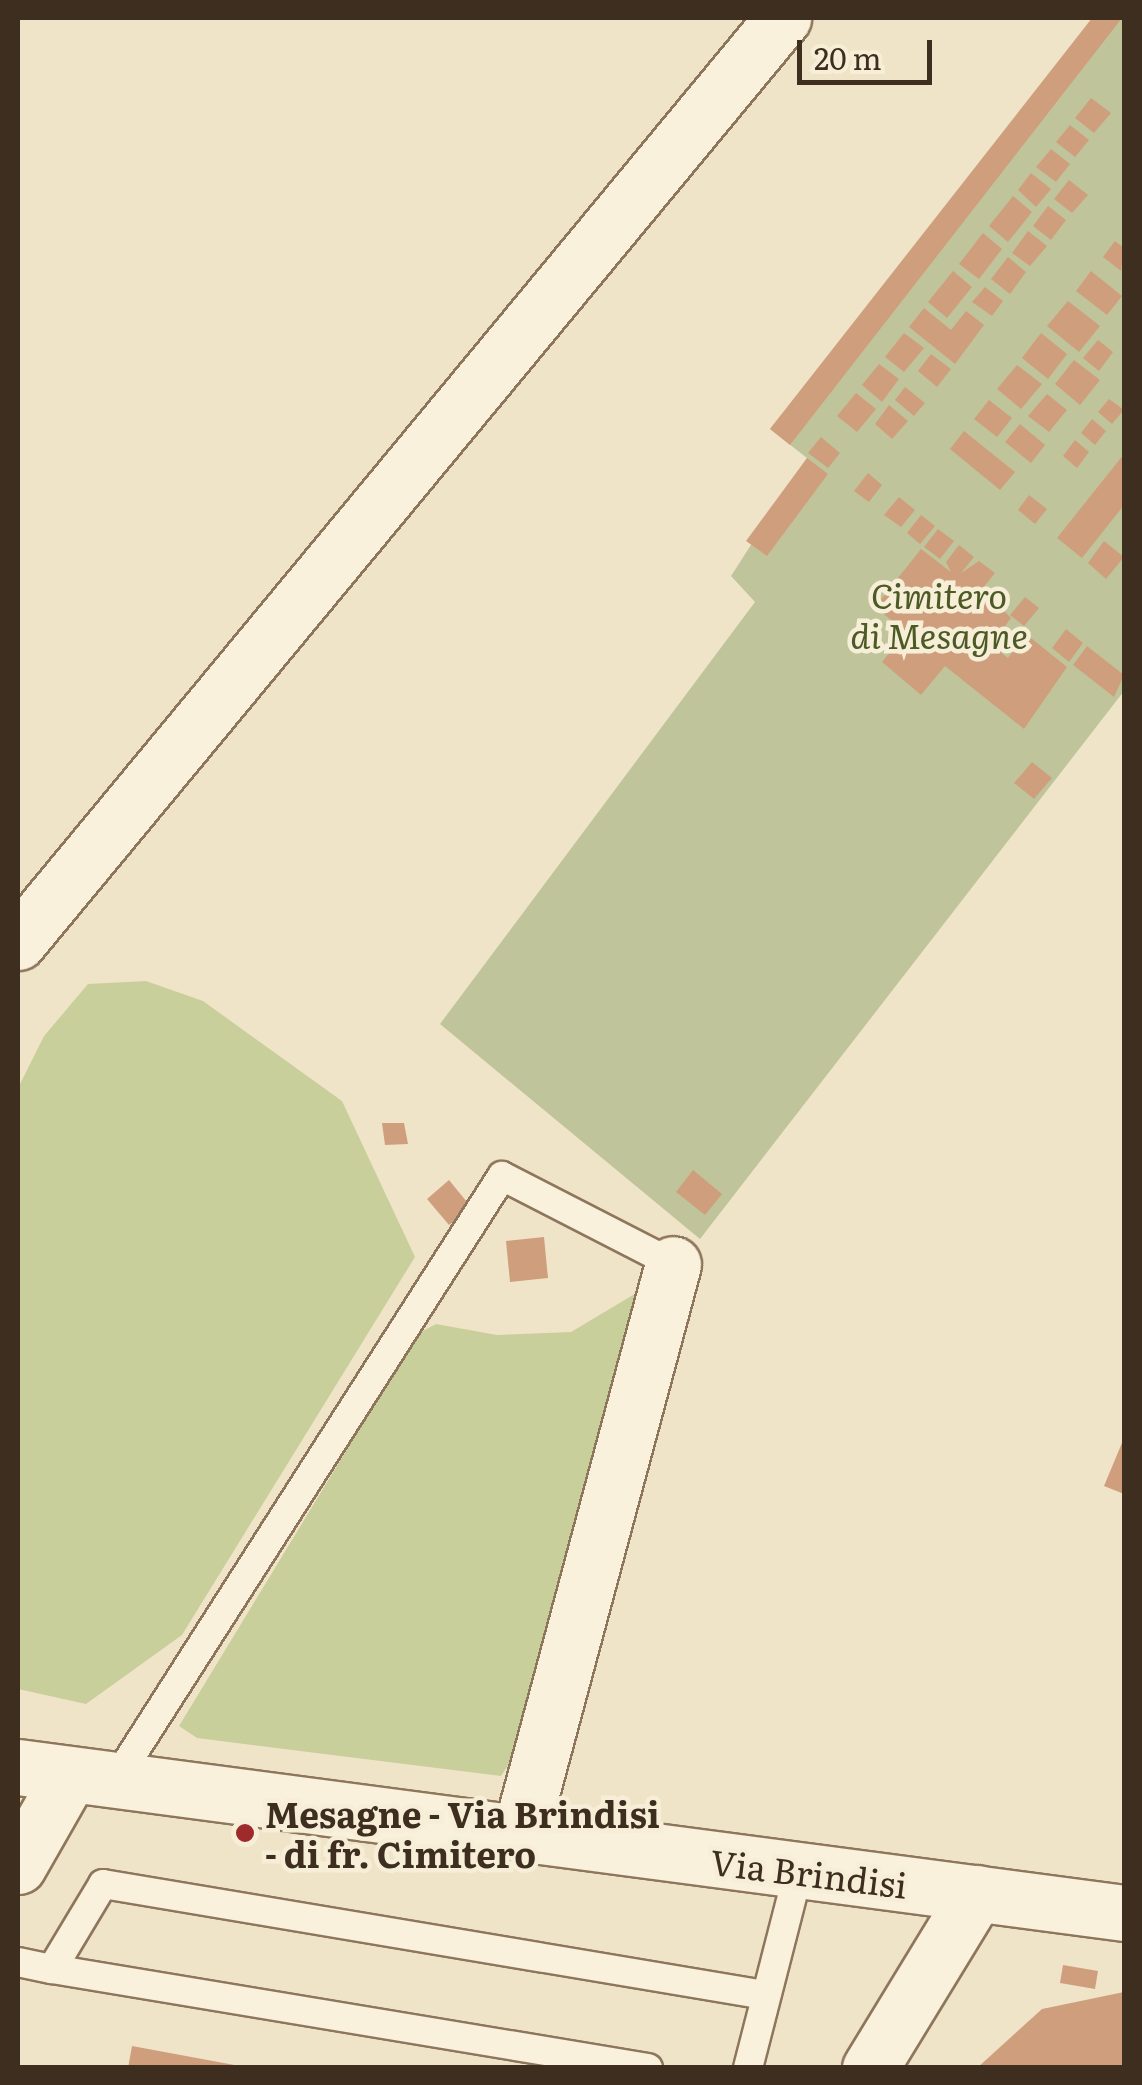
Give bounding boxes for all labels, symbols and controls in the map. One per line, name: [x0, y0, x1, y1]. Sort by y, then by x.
scale bar: [802, 20, 937, 82]
text: 20 m: [814, 35, 882, 79]
park label: Cimitero di Mesagne: [850, 573, 1028, 655]
place label: Mesagne - Via Brindisi - di fr. Cimitero: [265, 1792, 660, 1874]
marker: Mesagne - Via Brindisi - di fr. Cimitero: [234, 1822, 256, 1844]
street label: Via Brindisi: [708, 1839, 910, 1905]

